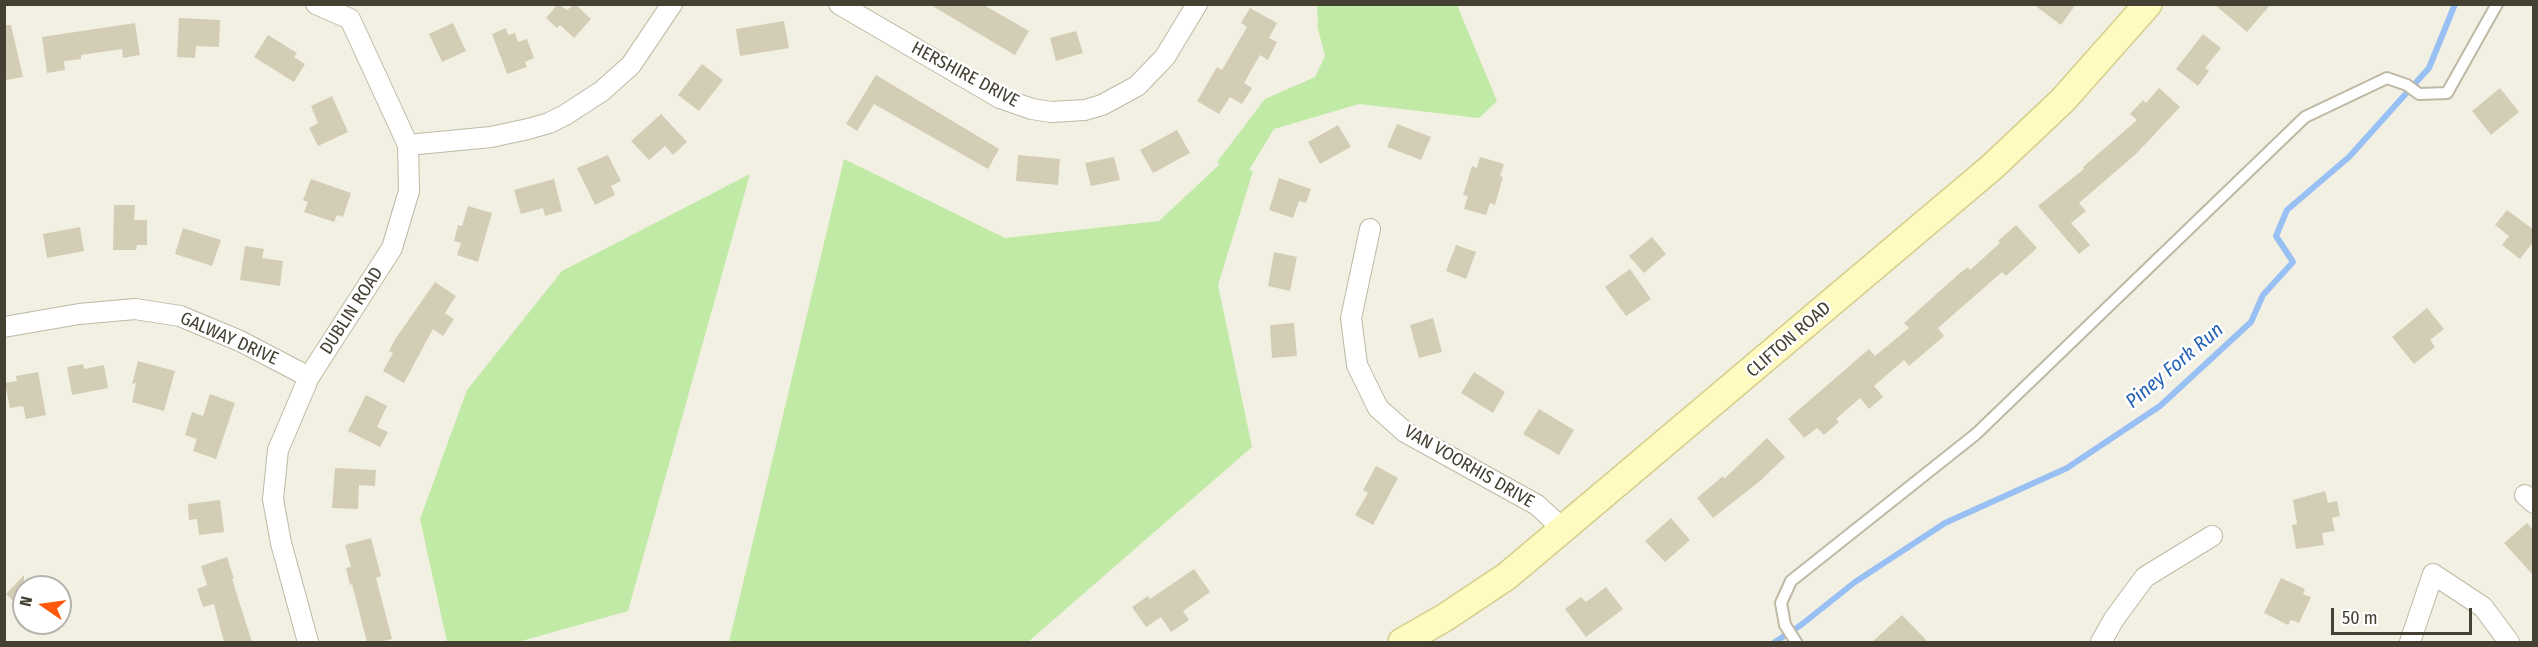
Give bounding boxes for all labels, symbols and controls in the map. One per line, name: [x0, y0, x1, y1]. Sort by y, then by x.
street label: HERSHIRE DRIVE: [908, 38, 1022, 112]
street label: DUBLIN ROAD: [316, 263, 388, 359]
street label: CLIFTON ROAD: [1742, 298, 1836, 382]
street label: GALWAY DRIVE: [177, 308, 281, 370]
water label: Piney Fork Run: [2121, 318, 2229, 414]
street label: VAN VOORHIS DRIVE: [1400, 421, 1538, 513]
north arrow: [12, 575, 72, 635]
text: N: [16, 594, 36, 608]
scale bar: [2334, 596, 2475, 634]
text: 50 m: [2342, 607, 2378, 629]

